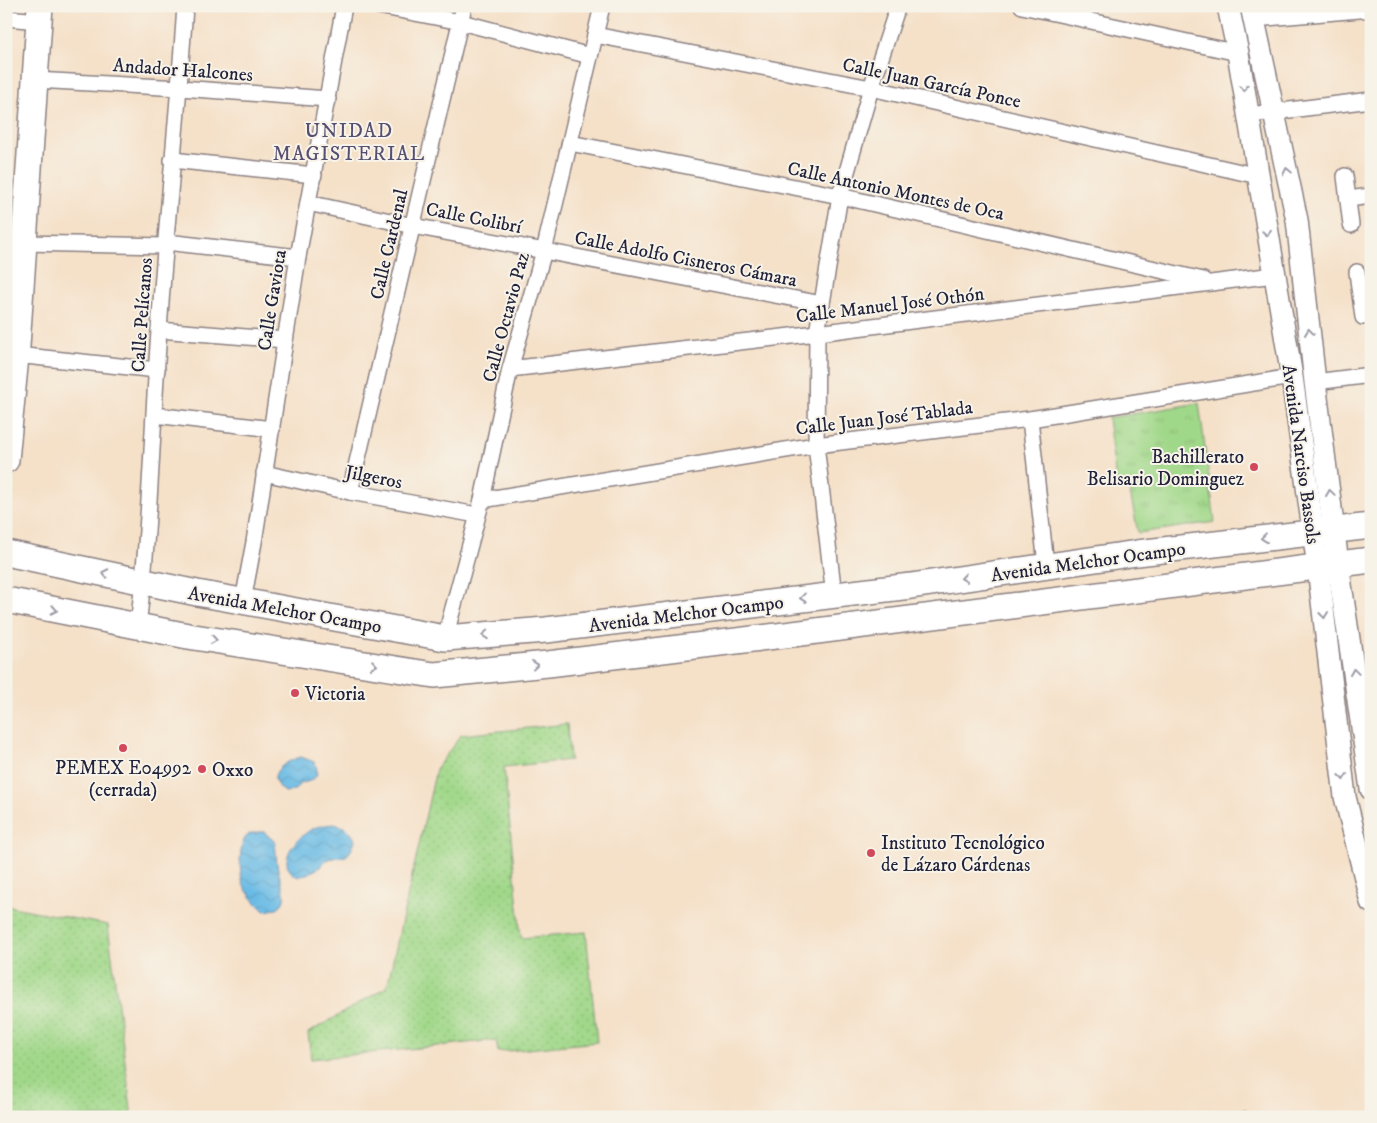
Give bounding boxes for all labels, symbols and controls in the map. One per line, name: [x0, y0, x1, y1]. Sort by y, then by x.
street label: Calle Juan García Ponce: [840, 53, 1023, 114]
street label: Andador Halcones: [112, 54, 254, 87]
one-way arrow: [1239, 84, 1249, 93]
district label: UNIDAD MAGISTERIAL: [273, 119, 425, 167]
street label: Calle Antonio Montes de Oca: [785, 157, 1006, 226]
one-way arrow: [1282, 167, 1293, 176]
street label: Calle Cardenal: [366, 187, 413, 302]
street label: Calle Colibrí: [424, 198, 525, 239]
street label: Calle Adolfo Cisneros Cámara: [573, 227, 799, 292]
one-way arrow: [1261, 229, 1272, 237]
street label: Calle Gaviota: [253, 248, 292, 352]
street label: Calle Octavio Paz: [478, 250, 535, 385]
street label: Calle Pelícanos: [127, 257, 158, 373]
street label: Calle Manuel José Othón: [795, 283, 986, 328]
one-way arrow: [1304, 328, 1315, 336]
street label: Avenida Narciso Bassols: [1277, 363, 1325, 546]
street label: Calle Juan José Tablada: [794, 396, 974, 441]
place label: Bachillerato Belisario Dominguez: [1087, 446, 1244, 491]
street label: Jilgeros: [341, 460, 404, 494]
marker: Bachillerato Belisario Dominguez: [1248, 461, 1260, 473]
one-way arrow: [1325, 489, 1335, 498]
one-way arrow: [1260, 532, 1268, 543]
street label: Avenida Melchor Ocampo: [989, 537, 1187, 588]
one-way arrow: [101, 569, 109, 579]
one-way arrow: [960, 572, 969, 582]
street label: Avenida Melchor Ocampo: [186, 582, 383, 639]
street label: Avenida Melchor Ocampo: [587, 591, 785, 638]
one-way arrow: [799, 592, 807, 603]
one-way arrow: [50, 604, 59, 614]
one-way arrow: [1318, 612, 1329, 620]
one-way arrow: [481, 629, 489, 640]
one-way arrow: [209, 634, 218, 644]
one-way arrow: [370, 660, 379, 670]
one-way arrow: [532, 660, 540, 671]
one-way arrow: [1349, 667, 1359, 676]
place label: Victoria: [304, 683, 365, 706]
marker: Victoria: [289, 687, 301, 699]
marker: PEMEX E04992 (cerrada): [117, 742, 129, 754]
place label: PEMEX E04992 (cerrada): [55, 757, 192, 802]
place label: Oxxo: [212, 759, 253, 782]
marker: Oxxo: [196, 763, 208, 775]
one-way arrow: [1337, 773, 1348, 781]
place label: Instituto Tecnológico de Lázaro Cárdenas: [881, 832, 1045, 877]
marker: Instituto Tecnológico de Lázaro Cárdenas: [865, 847, 877, 859]

